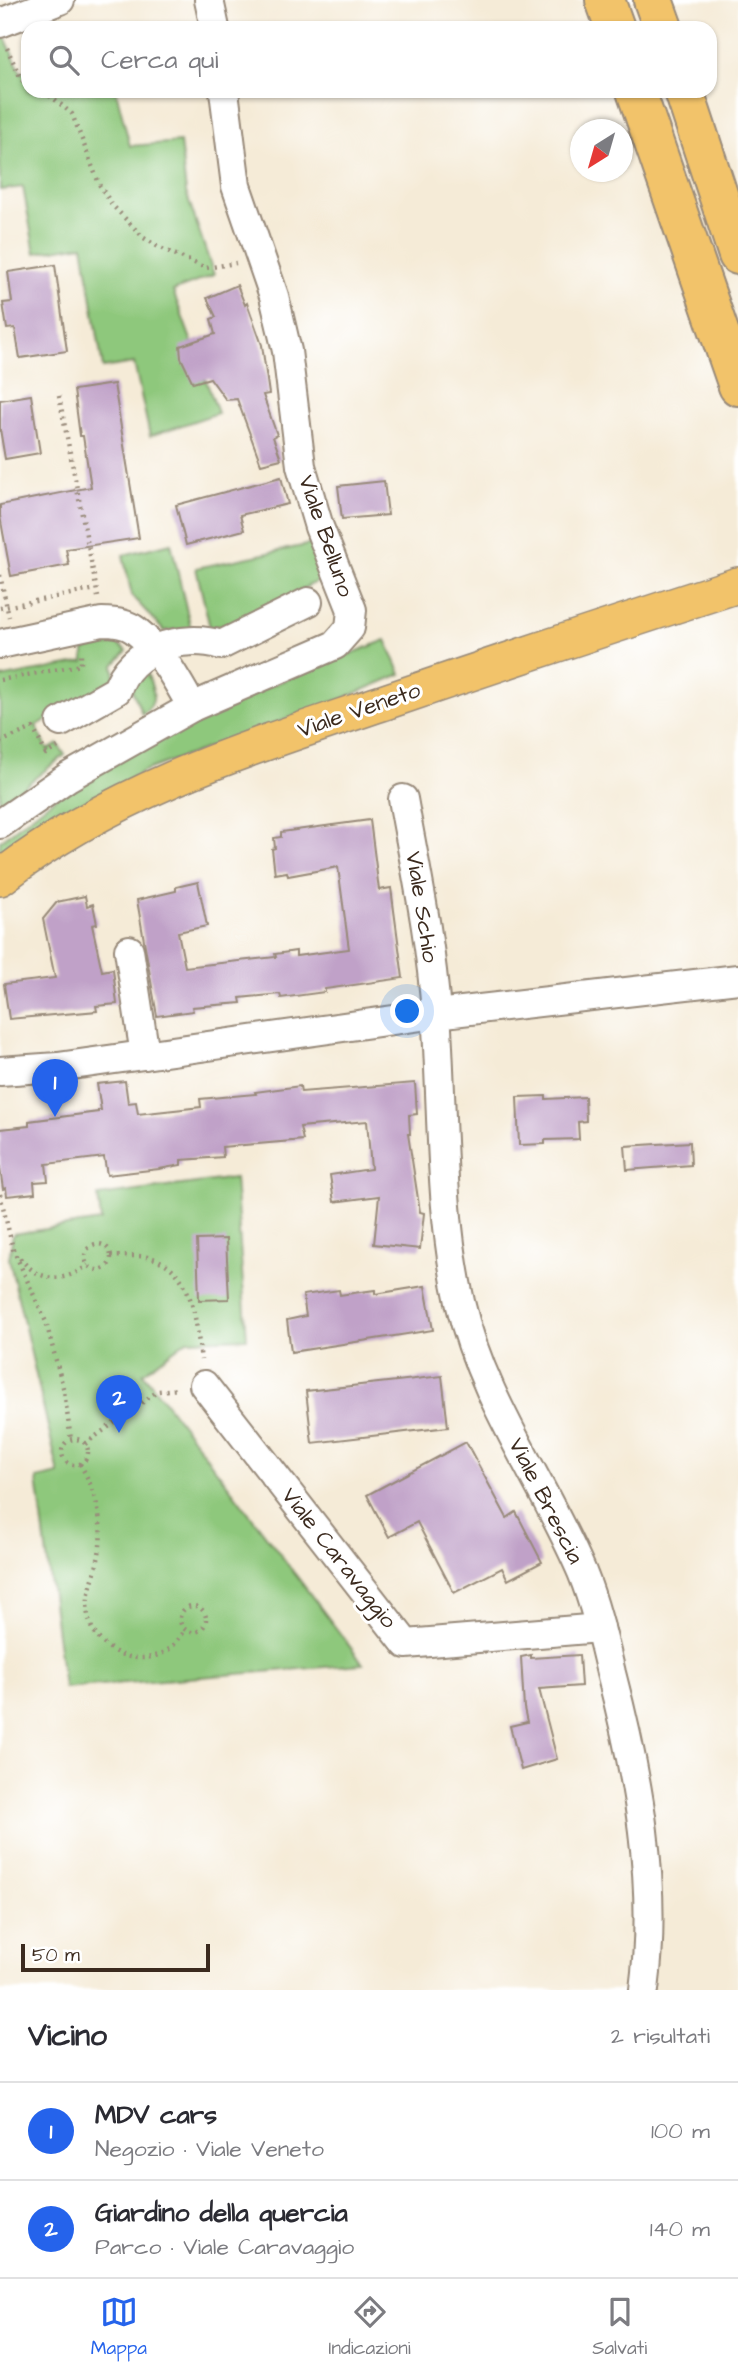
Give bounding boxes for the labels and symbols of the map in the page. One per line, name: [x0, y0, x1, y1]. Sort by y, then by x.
north arrow: [570, 119, 633, 182]
street label: Viale Belluno: [290, 471, 362, 601]
street label: Viale Veneto: [293, 674, 425, 746]
street label: Viale Schio: [397, 849, 447, 965]
your location: [390, 994, 424, 1028]
pin: 1: [32, 1059, 78, 1117]
pin: 2: [96, 1375, 142, 1433]
street label: Viale Brescia: [501, 1432, 592, 1570]
street label: Viale Caravaggio: [273, 1481, 404, 1636]
scale bar: [21, 1941, 210, 1973]

